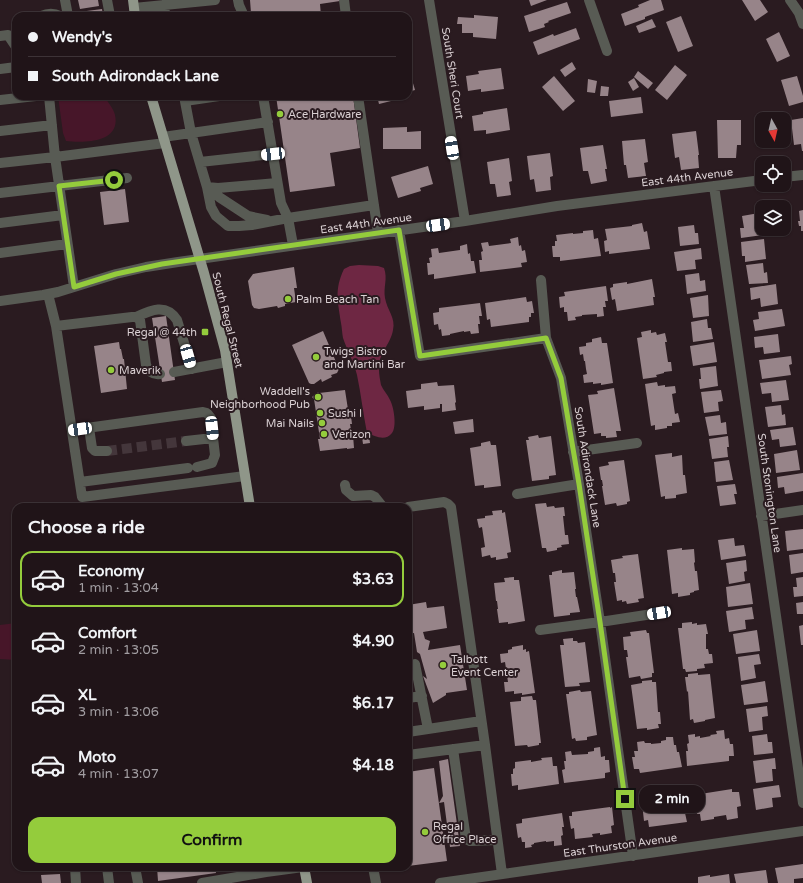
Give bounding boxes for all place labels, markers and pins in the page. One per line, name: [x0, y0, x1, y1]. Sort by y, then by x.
place label: Ace Hardware: [288, 108, 362, 121]
marker: Ace Hardware: [275, 109, 285, 119]
place label: Palm Beach Tan: [296, 293, 379, 306]
marker: Palm Beach Tan: [283, 294, 293, 304]
place label: Regal @ 44th: [127, 326, 197, 339]
marker: Regal @ 44th: [200, 327, 210, 337]
place label: Twigs Bistro and Martini Bar: [324, 345, 406, 371]
marker: Twigs Bistro and Martini Bar: [311, 352, 321, 362]
place label: Maverik: [119, 364, 161, 377]
marker: Maverik: [106, 365, 116, 375]
place label: Waddell's Neighborhood Pub: [210, 385, 310, 411]
marker: Waddell's Neighborhood Pub: [313, 392, 323, 402]
place label: Sushi I: [328, 407, 362, 420]
marker: Sushi I: [315, 408, 325, 418]
place label: Mai Nails: [266, 417, 314, 430]
marker: Mai Nails: [317, 418, 327, 428]
place label: Verizon: [332, 428, 371, 441]
marker: Verizon: [319, 429, 329, 439]
place label: Talbott Event Center: [451, 653, 519, 679]
marker: Talbott Event Center: [438, 660, 448, 670]
place label: Regal Office Place: [433, 820, 496, 846]
marker: Regal Office Place: [420, 827, 430, 837]

